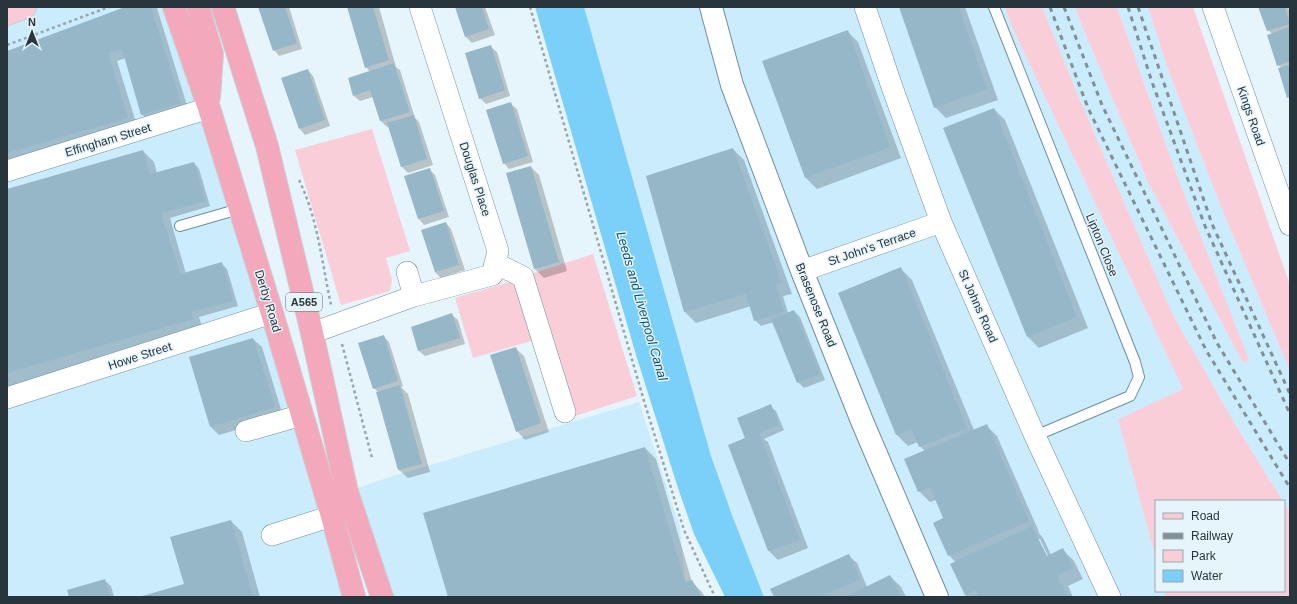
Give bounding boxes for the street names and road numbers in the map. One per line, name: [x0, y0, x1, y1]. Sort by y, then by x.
street label: Kings Road: [1234, 84, 1268, 148]
street label: Effingham Street: [63, 120, 153, 160]
street label: Douglas Place: [456, 140, 494, 218]
street label: Lipton Close: [1083, 211, 1121, 279]
street label: St John's Terrace: [826, 225, 918, 269]
street label: Brasenose Road: [793, 261, 839, 349]
street label: St Johns Road: [956, 267, 1000, 345]
street label: Derby Road: [252, 268, 284, 334]
road number: A565: [286, 293, 322, 311]
street label: Howe Street: [106, 339, 174, 373]

